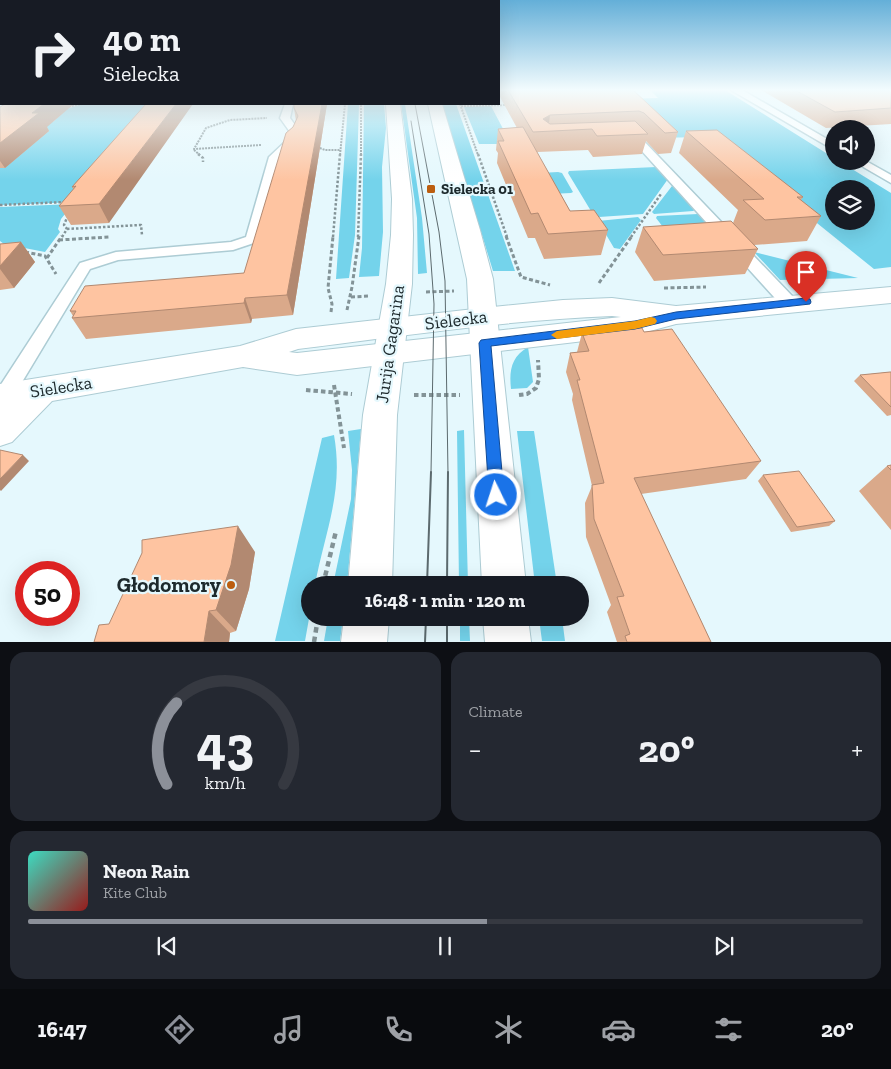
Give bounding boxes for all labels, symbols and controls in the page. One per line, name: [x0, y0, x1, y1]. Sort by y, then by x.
text: 40 m: [103, 18, 180, 60]
icon: right: [20, 20, 85, 85]
text: Sielecka: [103, 60, 180, 87]
map controls: [825, 120, 875, 230]
button: sound: [825, 120, 875, 170]
place label: Sielecka 01: [441, 180, 513, 198]
button: layers: [825, 180, 875, 230]
marker: Sielecka 01: [425, 183, 437, 195]
pin: [785, 251, 827, 302]
icon: arrive: [792, 258, 820, 286]
street label: Jurija Gagarina: [371, 283, 409, 405]
street label: Sielecka: [424, 305, 489, 335]
street label: Sielecka: [28, 371, 94, 403]
position arrow: [469, 468, 521, 520]
speed limit sign: 50: [15, 561, 80, 626]
place label: Głodomory: [117, 572, 221, 597]
marker: Głodomory: [225, 579, 237, 591]
text: 16:48 · 1 min · 120 m: [365, 589, 525, 612]
text: Climate: [469, 702, 523, 721]
text: 43: [197, 714, 254, 776]
text: 20°: [638, 726, 694, 772]
text: −: [469, 733, 482, 766]
text: +: [851, 733, 863, 766]
text: km/h: [205, 772, 246, 794]
text: Neon Rain: [103, 860, 190, 883]
text: Kite Club: [103, 883, 167, 902]
icon: previous: [153, 932, 181, 960]
icon: pause: [431, 932, 459, 960]
icon: next: [710, 932, 738, 960]
icon: directions: [162, 1012, 197, 1047]
icon: music: [271, 1012, 306, 1047]
icon: phone: [381, 1012, 416, 1047]
icon: climate: [491, 1012, 526, 1047]
icon: car: [601, 1012, 636, 1047]
icon: filters: [711, 1012, 746, 1047]
text: 16:47: [37, 1016, 87, 1043]
text: 20°: [821, 1016, 854, 1043]

